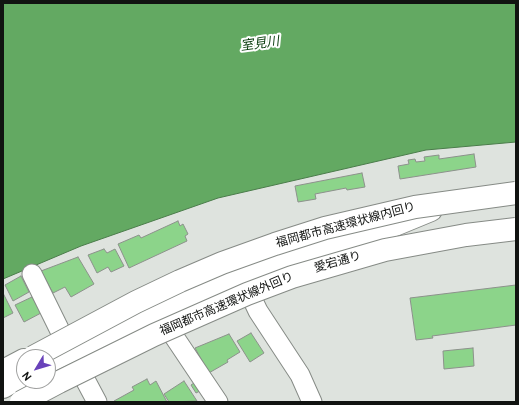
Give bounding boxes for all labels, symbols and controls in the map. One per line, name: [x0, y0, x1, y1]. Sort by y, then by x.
water label: 室見川: [240, 35, 280, 55]
street label: 福岡都市高速環状線内回り: [275, 200, 417, 252]
street label: 愛宕通り: [313, 249, 363, 277]
street label: 福岡都市高速環状線外回り: [158, 270, 296, 340]
north arrow: [16, 349, 56, 389]
text: N: [19, 368, 35, 383]

